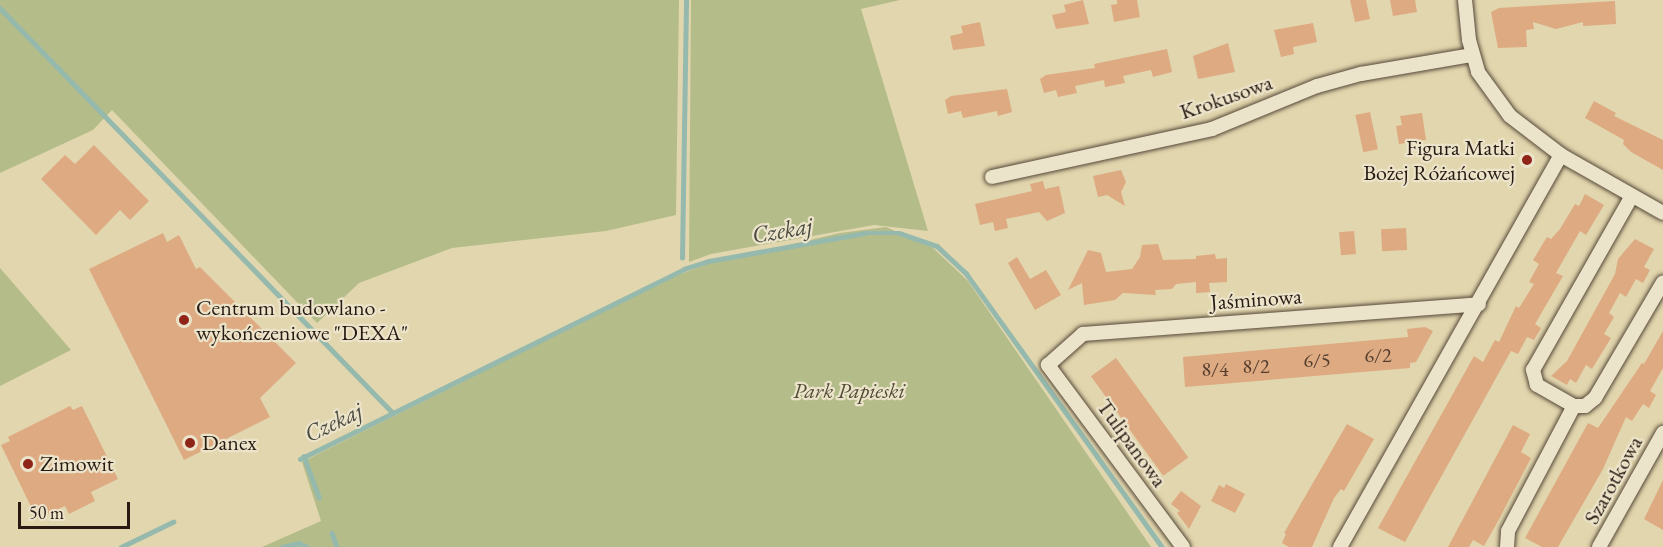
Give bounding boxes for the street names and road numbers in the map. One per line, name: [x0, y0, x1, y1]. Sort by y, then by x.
street label: Krokusowa: [1176, 69, 1276, 125]
street label: Jaśminowa: [1209, 283, 1303, 315]
street label: Tulipanowa: [1091, 394, 1173, 492]
street label: Szarotkowa: [1578, 431, 1648, 529]

